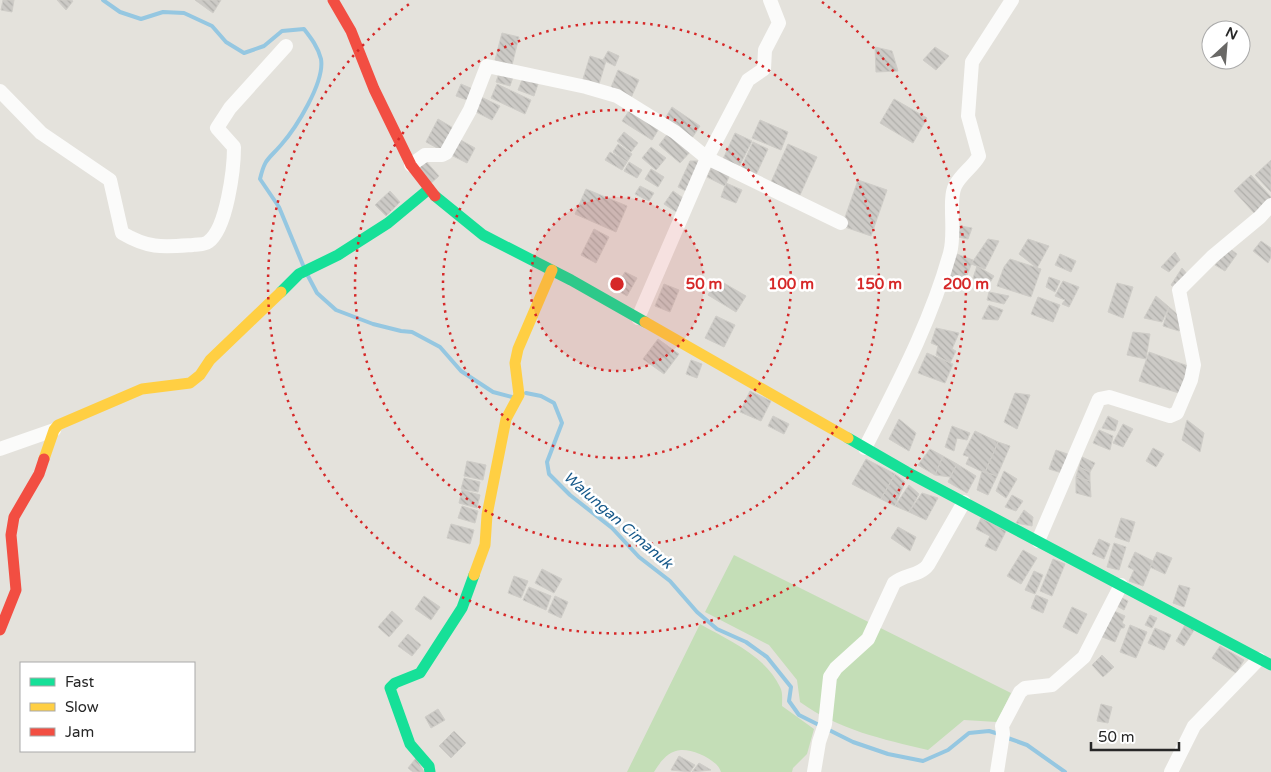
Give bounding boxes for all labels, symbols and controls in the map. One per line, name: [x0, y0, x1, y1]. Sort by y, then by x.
north arrow: [1201, 20, 1251, 70]
text: N: [1223, 24, 1240, 44]
centre of rings: [608, 275, 626, 293]
text: 50 m: [686, 275, 722, 293]
text: 100 m: [768, 275, 814, 293]
text: 150 m: [856, 275, 902, 293]
text: 200 m: [943, 275, 989, 293]
water label: Walungan Cimanuk: [560, 468, 678, 573]
legend: [20, 662, 195, 752]
text: Fast: [65, 673, 95, 691]
text: Slow: [65, 698, 99, 716]
scale bar: [1091, 720, 1178, 752]
text: Jam: [65, 723, 94, 741]
text: 50 m: [1098, 728, 1135, 746]

